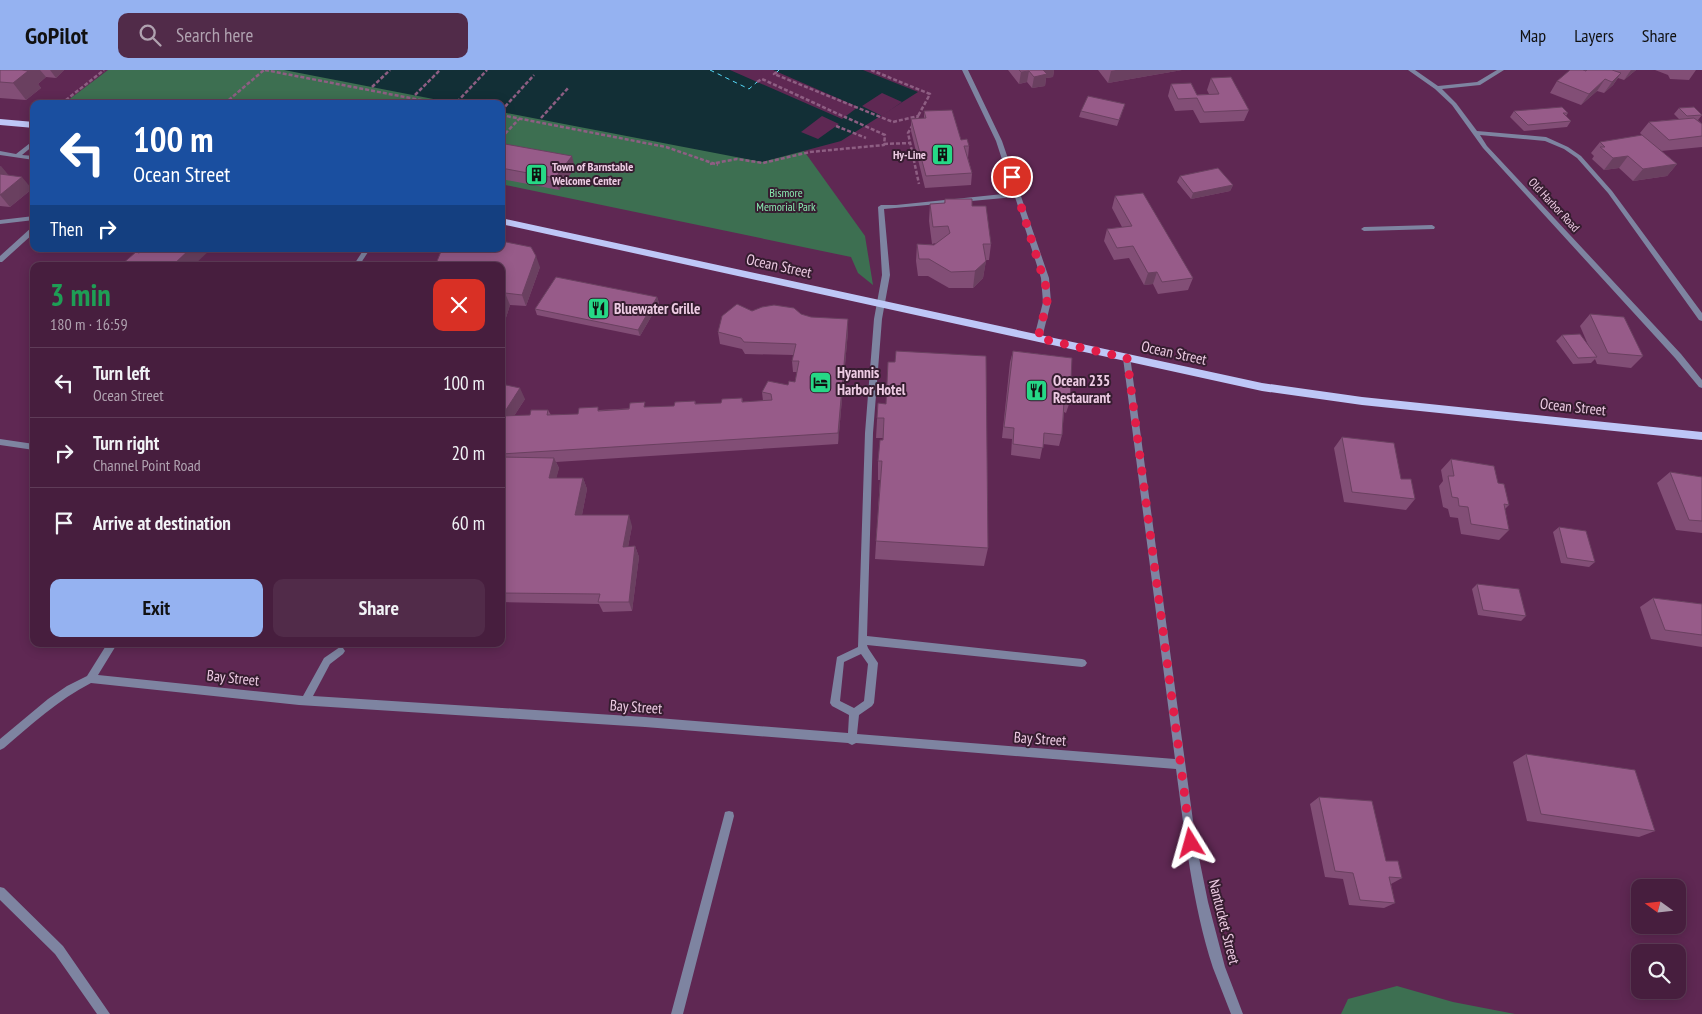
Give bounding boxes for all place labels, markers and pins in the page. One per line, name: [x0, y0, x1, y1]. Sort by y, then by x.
building icon: Hy-Line: [930, 143, 954, 167]
place label: Hy-Line: [893, 147, 926, 162]
pin: [991, 156, 1033, 198]
place label: Town of Barnstable Welcome Center: [551, 159, 633, 188]
building icon: Town of Barnstable Welcome Center: [524, 162, 548, 186]
restaurant icon: Bluewater Grille: [586, 297, 610, 321]
place label: Bluewater Grille: [614, 299, 700, 318]
place label: Hyannis Harbor Hotel: [837, 363, 906, 399]
hotel icon: Hyannis Harbor Hotel: [809, 370, 833, 394]
place label: Ocean 235 Restaurant: [1053, 371, 1111, 407]
restaurant icon: Ocean 235 Restaurant: [1025, 378, 1049, 402]

